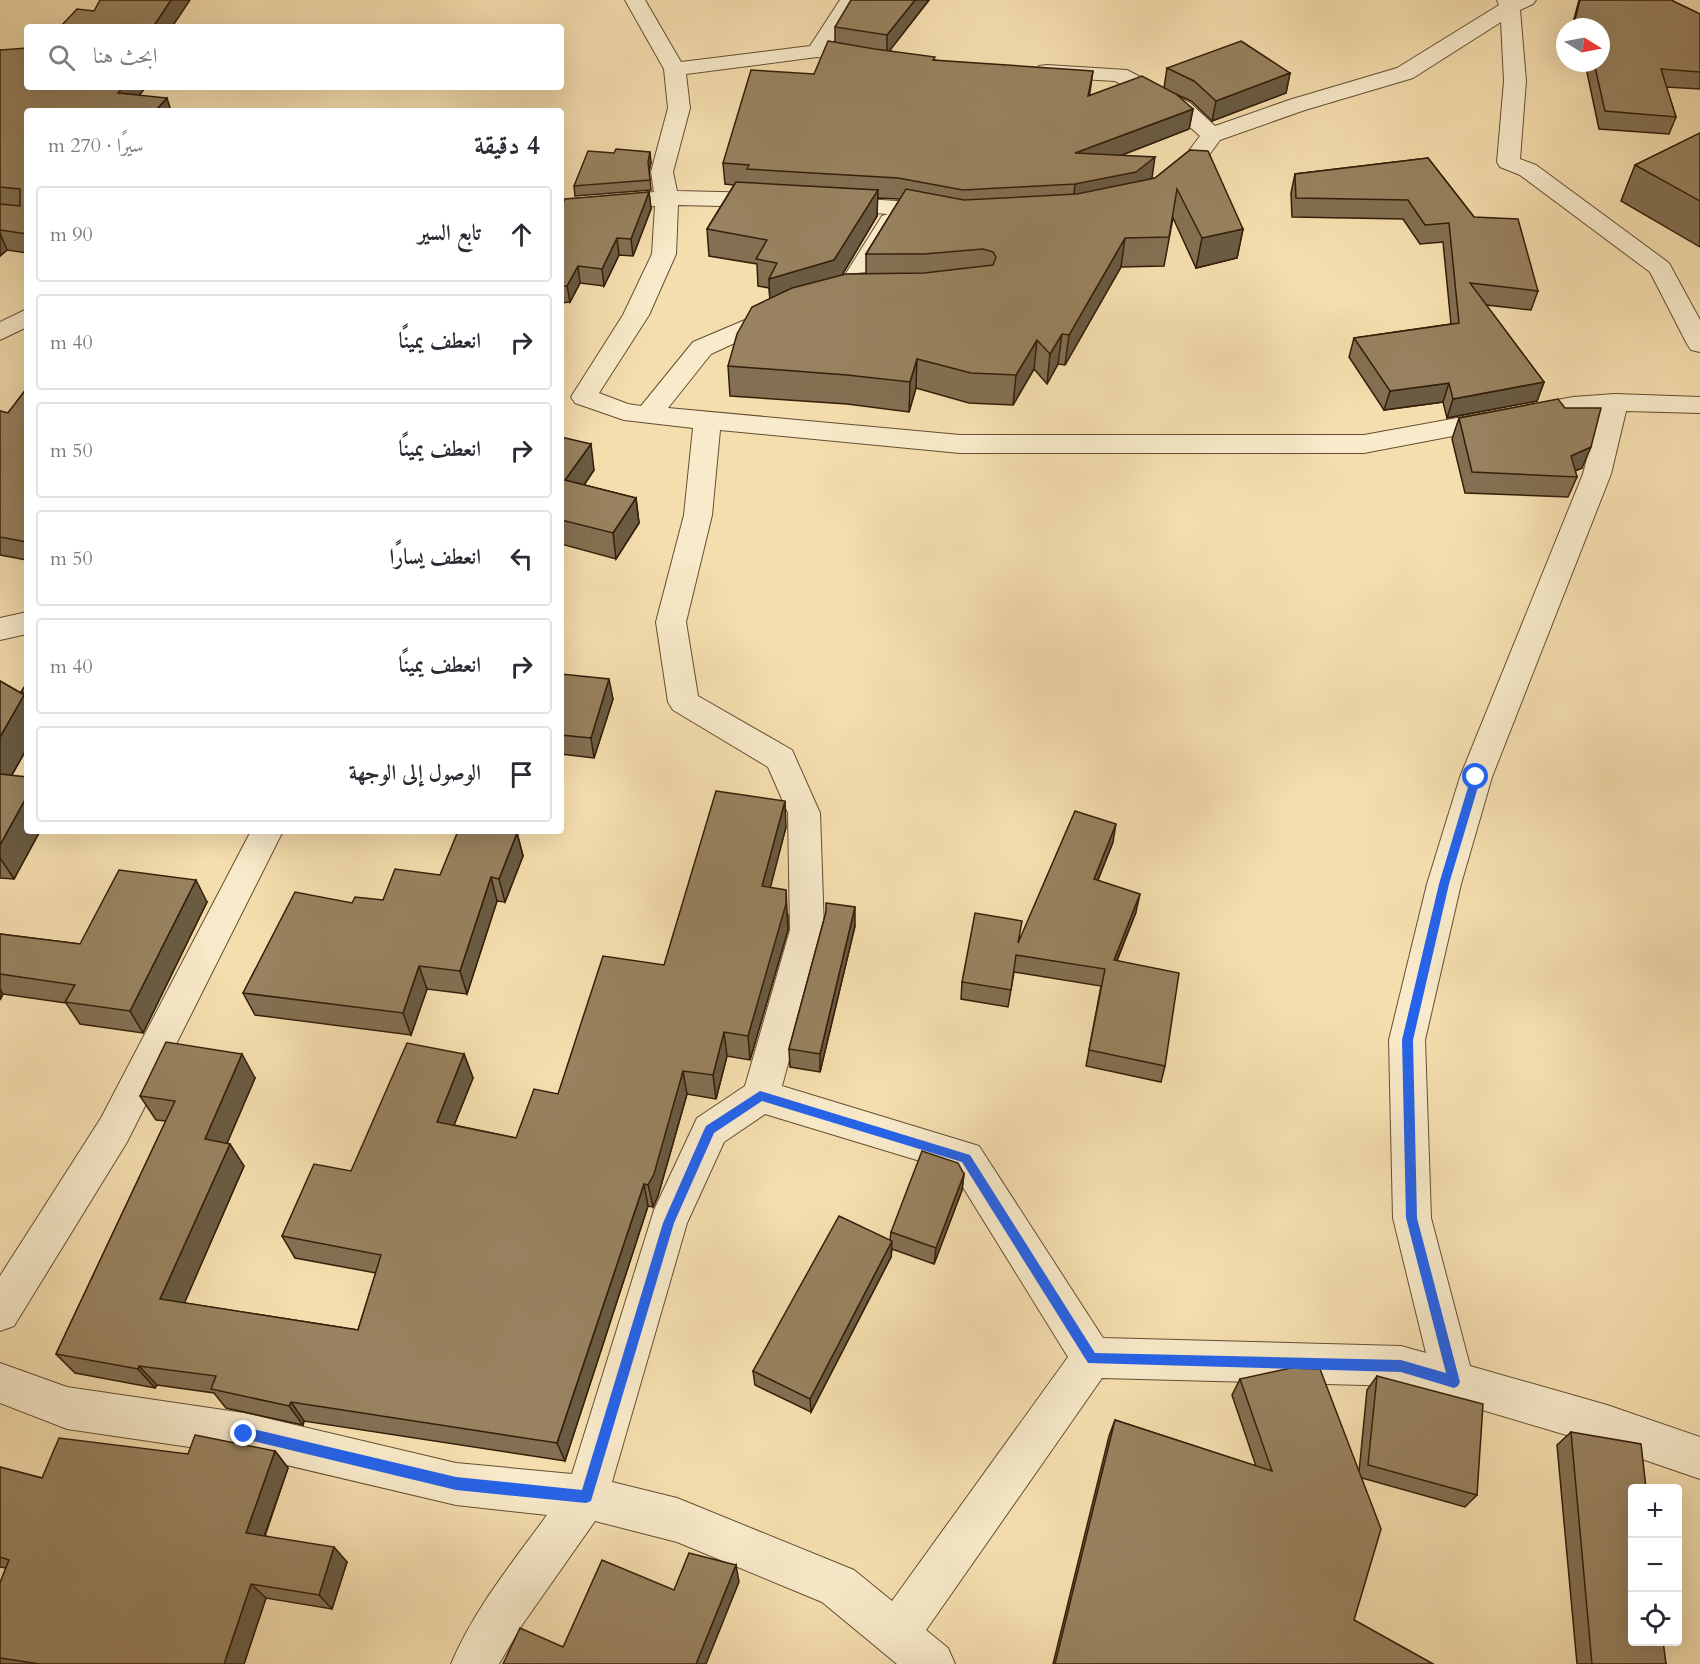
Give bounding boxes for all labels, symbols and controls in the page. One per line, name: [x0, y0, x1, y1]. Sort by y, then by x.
north arrow: [1556, 18, 1610, 72]
search box: [24, 24, 564, 90]
icon: search: [45, 41, 78, 74]
text: ابحث هنا: [93, 41, 158, 71]
text: 4 دقيقة: [474, 128, 540, 163]
text: سيرًا · 270 m: [48, 132, 144, 159]
text: تابع السير: [418, 218, 481, 248]
icon: ahead: [505, 218, 538, 251]
text: 90 m: [50, 221, 93, 248]
text: انعطف يمينًا: [398, 326, 481, 356]
icon: right: [505, 326, 538, 359]
text: 40 m: [50, 329, 93, 356]
text: انعطف يمينًا: [398, 434, 481, 464]
icon: right: [505, 434, 538, 467]
text: 50 m: [50, 437, 93, 464]
text: انعطف يسارًا: [390, 542, 481, 572]
icon: left: [505, 542, 538, 575]
text: 50 m: [50, 545, 93, 572]
text: انعطف يمينًا: [398, 650, 481, 680]
icon: right: [505, 650, 538, 683]
text: 40 m: [50, 653, 93, 680]
text: الوصول إلى الوجهة: [349, 758, 481, 788]
icon: arrive: [505, 758, 538, 791]
route start: [1462, 763, 1488, 789]
route end: [230, 1420, 256, 1446]
map controls: [1628, 1484, 1682, 1646]
button: +: [1628, 1484, 1682, 1538]
button: −: [1628, 1538, 1682, 1592]
button: locate: [1628, 1592, 1682, 1646]

